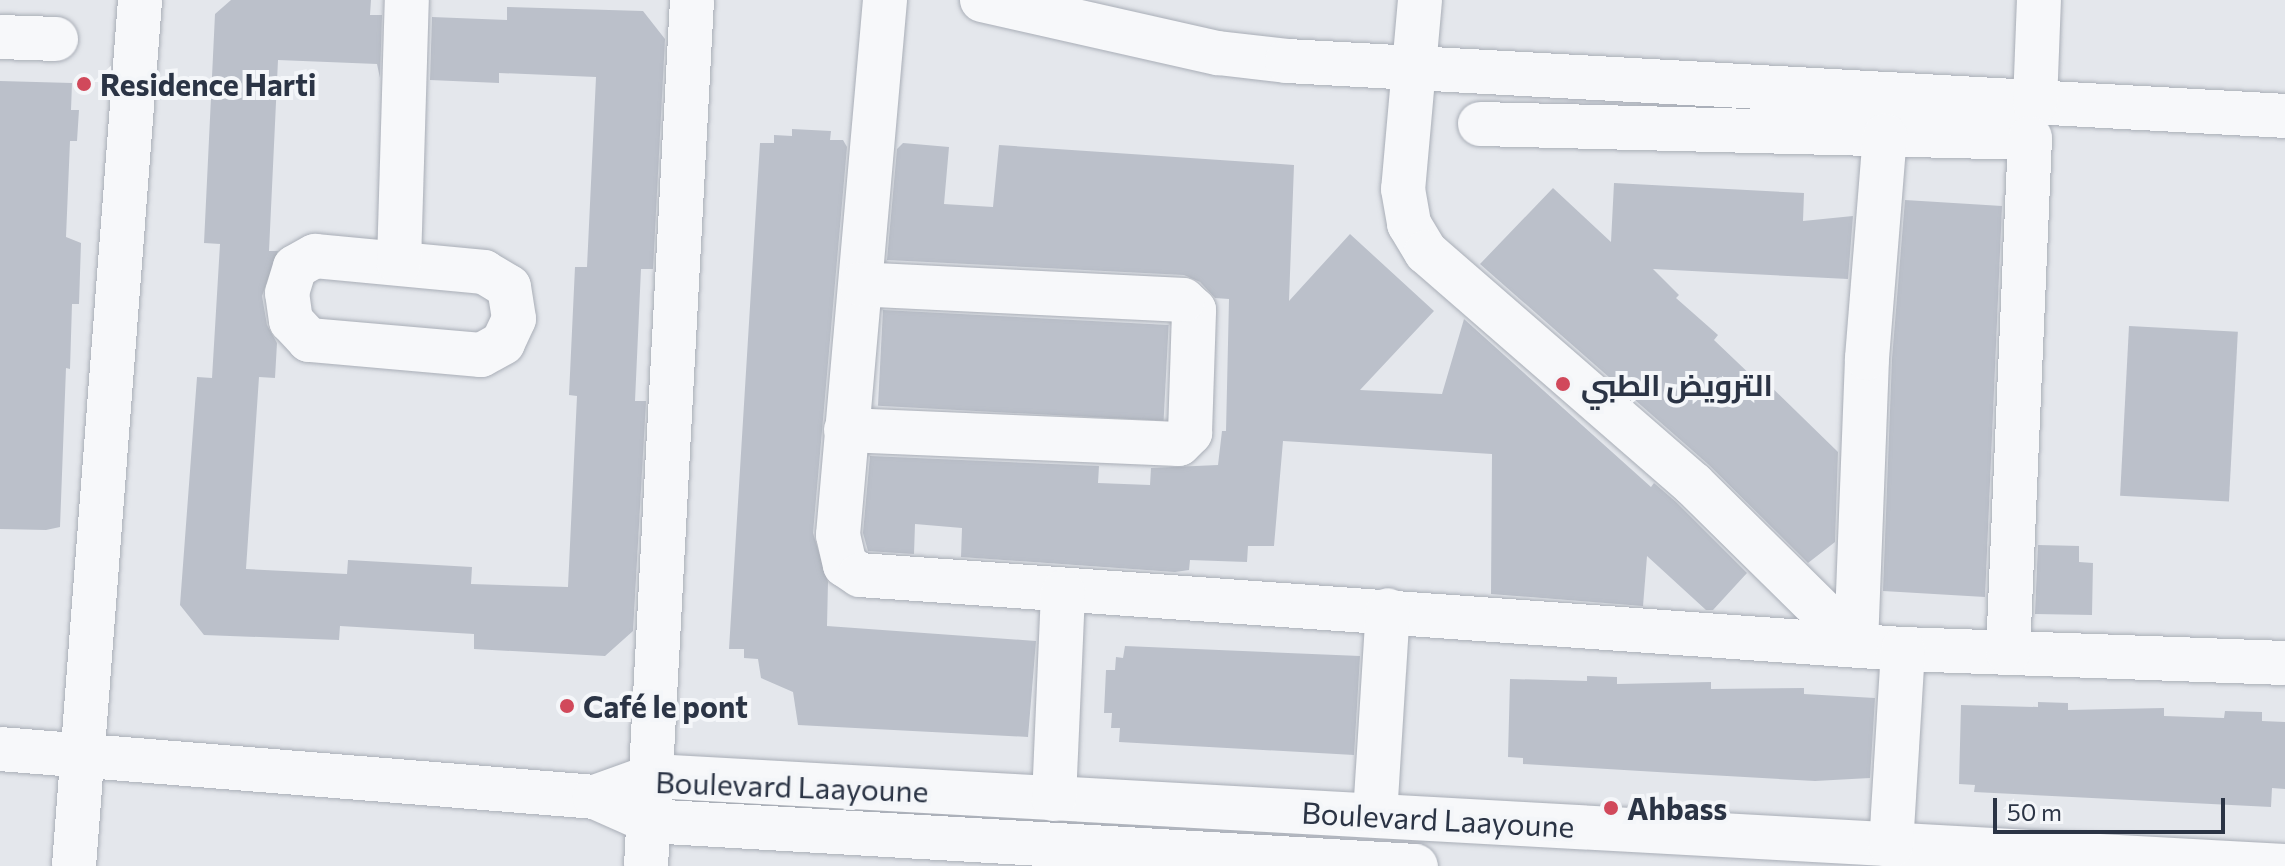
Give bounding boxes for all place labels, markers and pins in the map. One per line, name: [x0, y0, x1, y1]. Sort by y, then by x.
place label: Residence Harti: [100, 66, 316, 102]
marker: Residence Harti: [75, 75, 93, 93]
place label: الترويض الطبي: [1581, 366, 1773, 402]
marker: الترويض الطبي: [1552, 373, 1574, 395]
place label: Café le pont: [583, 688, 748, 724]
marker: Café le pont: [558, 697, 576, 715]
place label: Ahbass: [1627, 790, 1727, 826]
marker: Ahbass: [1602, 799, 1620, 817]

